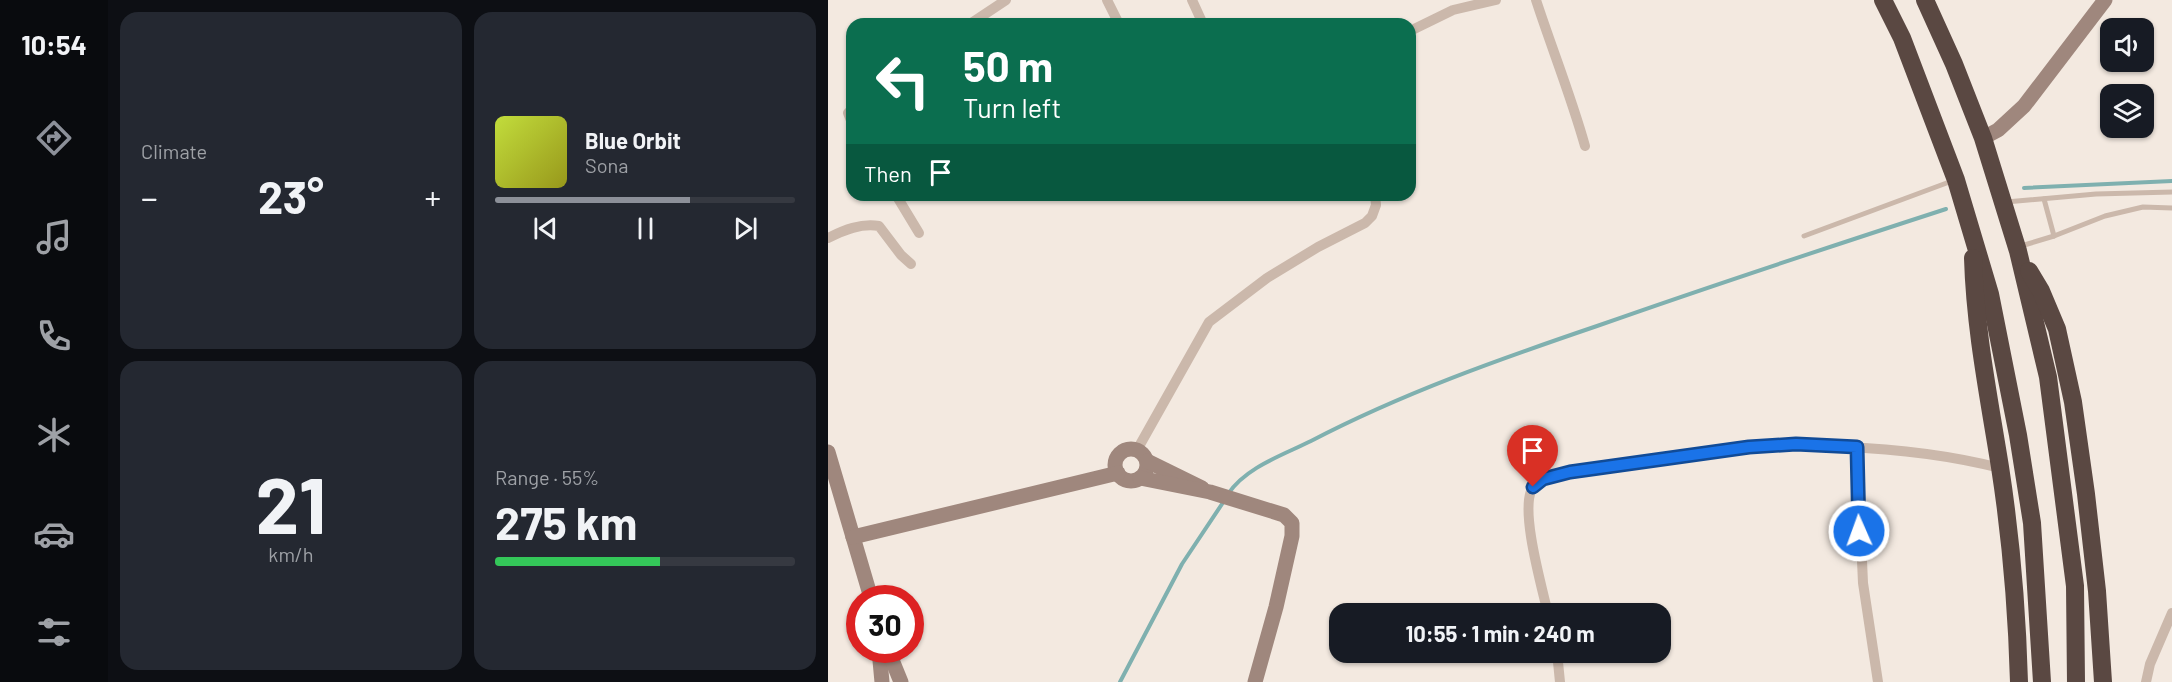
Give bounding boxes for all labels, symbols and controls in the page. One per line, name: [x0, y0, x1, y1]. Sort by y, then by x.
map controls: [2100, 18, 2154, 138]
button: sound: [2100, 18, 2154, 72]
text: 10:54: [21, 28, 87, 60]
text: 50 m: [963, 40, 1053, 90]
icon: left: [864, 42, 942, 120]
button: layers: [2100, 84, 2154, 138]
text: Turn left: [963, 91, 1061, 123]
icon: directions: [33, 117, 75, 159]
text: Blue Orbit: [585, 127, 681, 153]
text: Climate: [141, 139, 207, 163]
text: Sona: [585, 153, 629, 177]
icon: arrive: [924, 156, 957, 189]
text: Then: [864, 160, 912, 186]
text: 23°: [258, 169, 324, 223]
text: −: [141, 177, 158, 217]
text: +: [424, 177, 441, 217]
icon: previous: [529, 212, 562, 245]
icon: pause: [629, 212, 662, 245]
icon: next: [729, 212, 762, 245]
icon: music: [33, 216, 75, 258]
icon: phone: [33, 315, 75, 357]
icon: climate: [33, 414, 75, 456]
pin: [1507, 425, 1558, 487]
icon: arrive: [1516, 434, 1549, 467]
text: 21: [256, 456, 326, 550]
text: Range · 55%: [495, 465, 599, 489]
text: 275 km: [495, 495, 637, 549]
position arrow: [1827, 499, 1891, 563]
icon: car: [33, 513, 75, 555]
text: km/h: [268, 542, 314, 566]
speed limit sign: 30: [846, 585, 924, 663]
icon: filters: [33, 611, 75, 653]
text: 10:55 · 1 min · 240 m: [1405, 620, 1595, 646]

